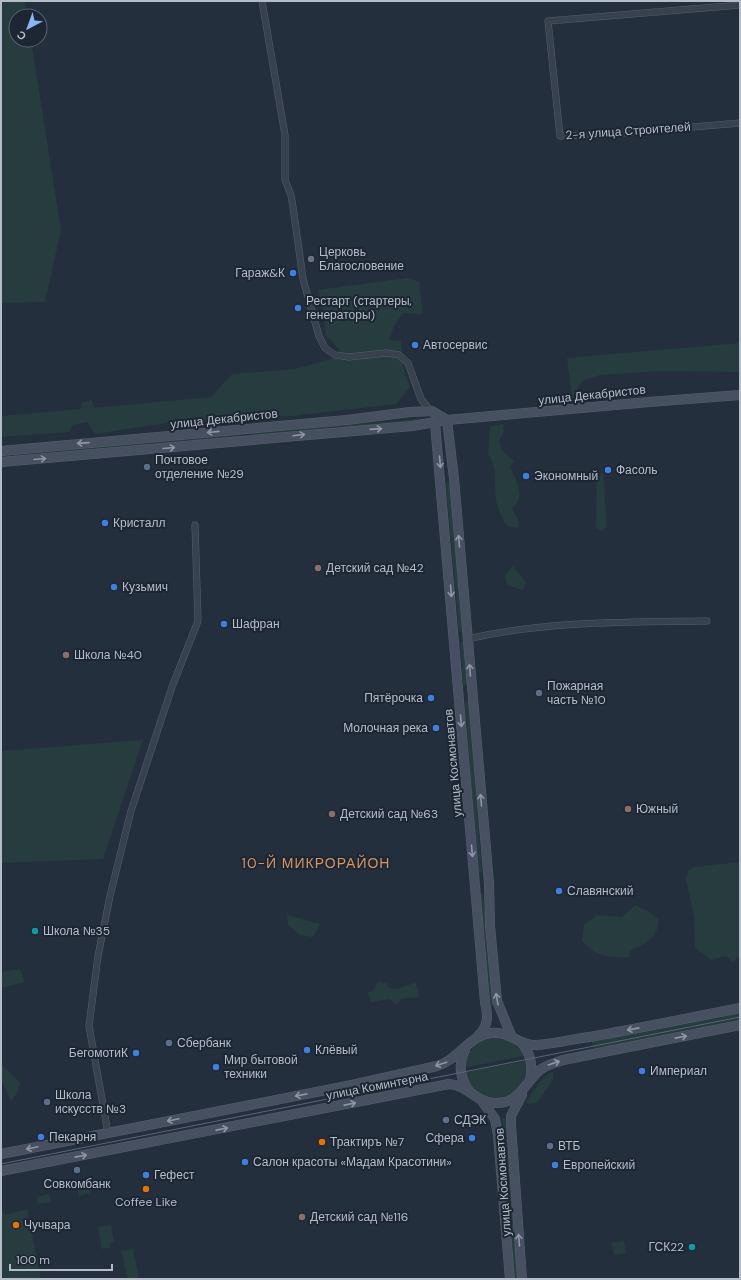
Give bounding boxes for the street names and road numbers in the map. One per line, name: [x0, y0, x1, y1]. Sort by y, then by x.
street label: 2-я улица Строителей: [565, 119, 691, 143]
street label: улица Декабристов: [538, 381, 646, 409]
street label: улица Декабристов: [170, 405, 278, 433]
street label: улица Космонавтов: [440, 708, 466, 818]
street label: улица Коминтерна: [325, 1068, 430, 1104]
street label: улица Космонавтов: [491, 1127, 515, 1237]

